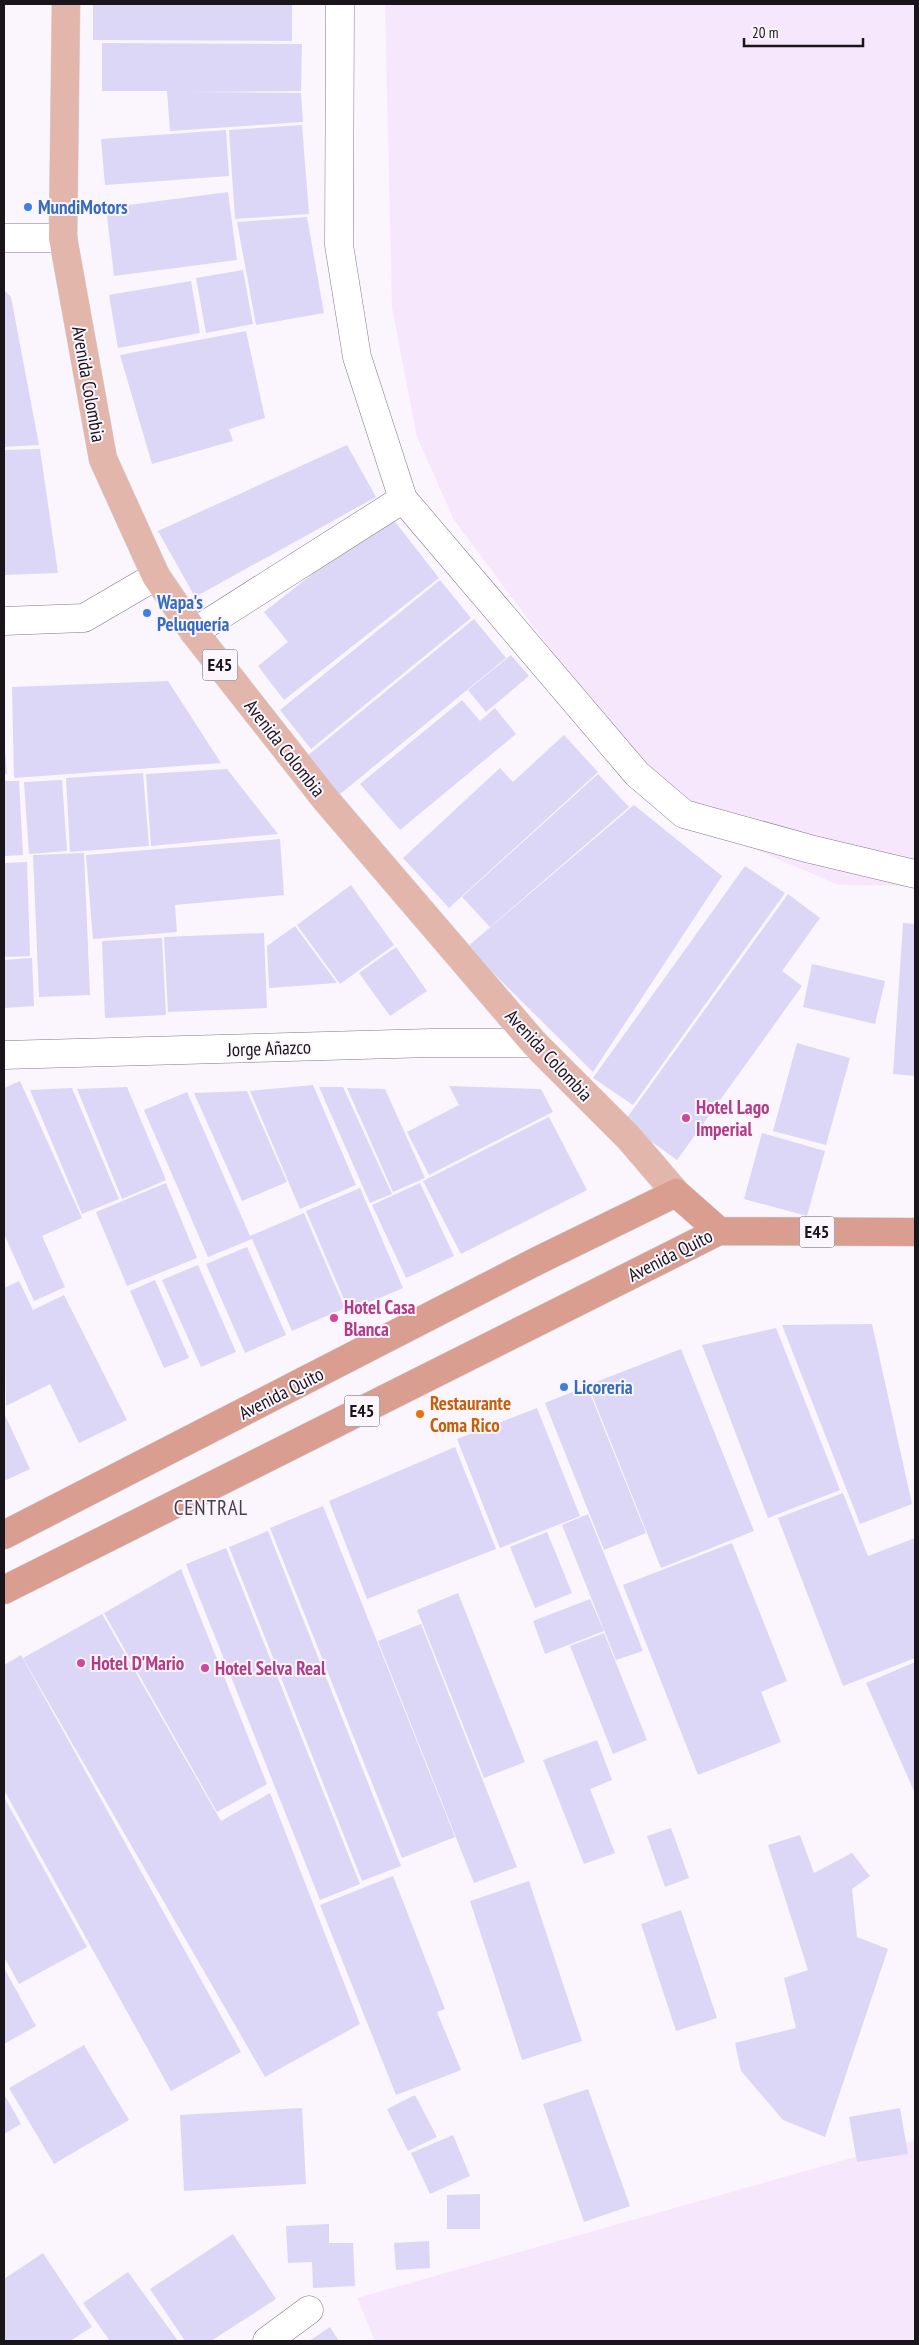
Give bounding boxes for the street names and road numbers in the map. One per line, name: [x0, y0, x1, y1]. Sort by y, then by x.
street label: Avenida Colombia: [67, 324, 111, 444]
road number: E45: [202, 650, 238, 680]
street label: Avenida Colombia: [239, 694, 331, 802]
street label: Avenida Colombia: [500, 1004, 598, 1106]
street label: Jorge Añazco: [226, 1035, 311, 1061]
road number: E45: [800, 1216, 834, 1248]
street label: Avenida Quito: [624, 1223, 716, 1287]
street label: Avenida Quito: [235, 1361, 327, 1425]
road number: E45: [344, 1395, 380, 1426]

